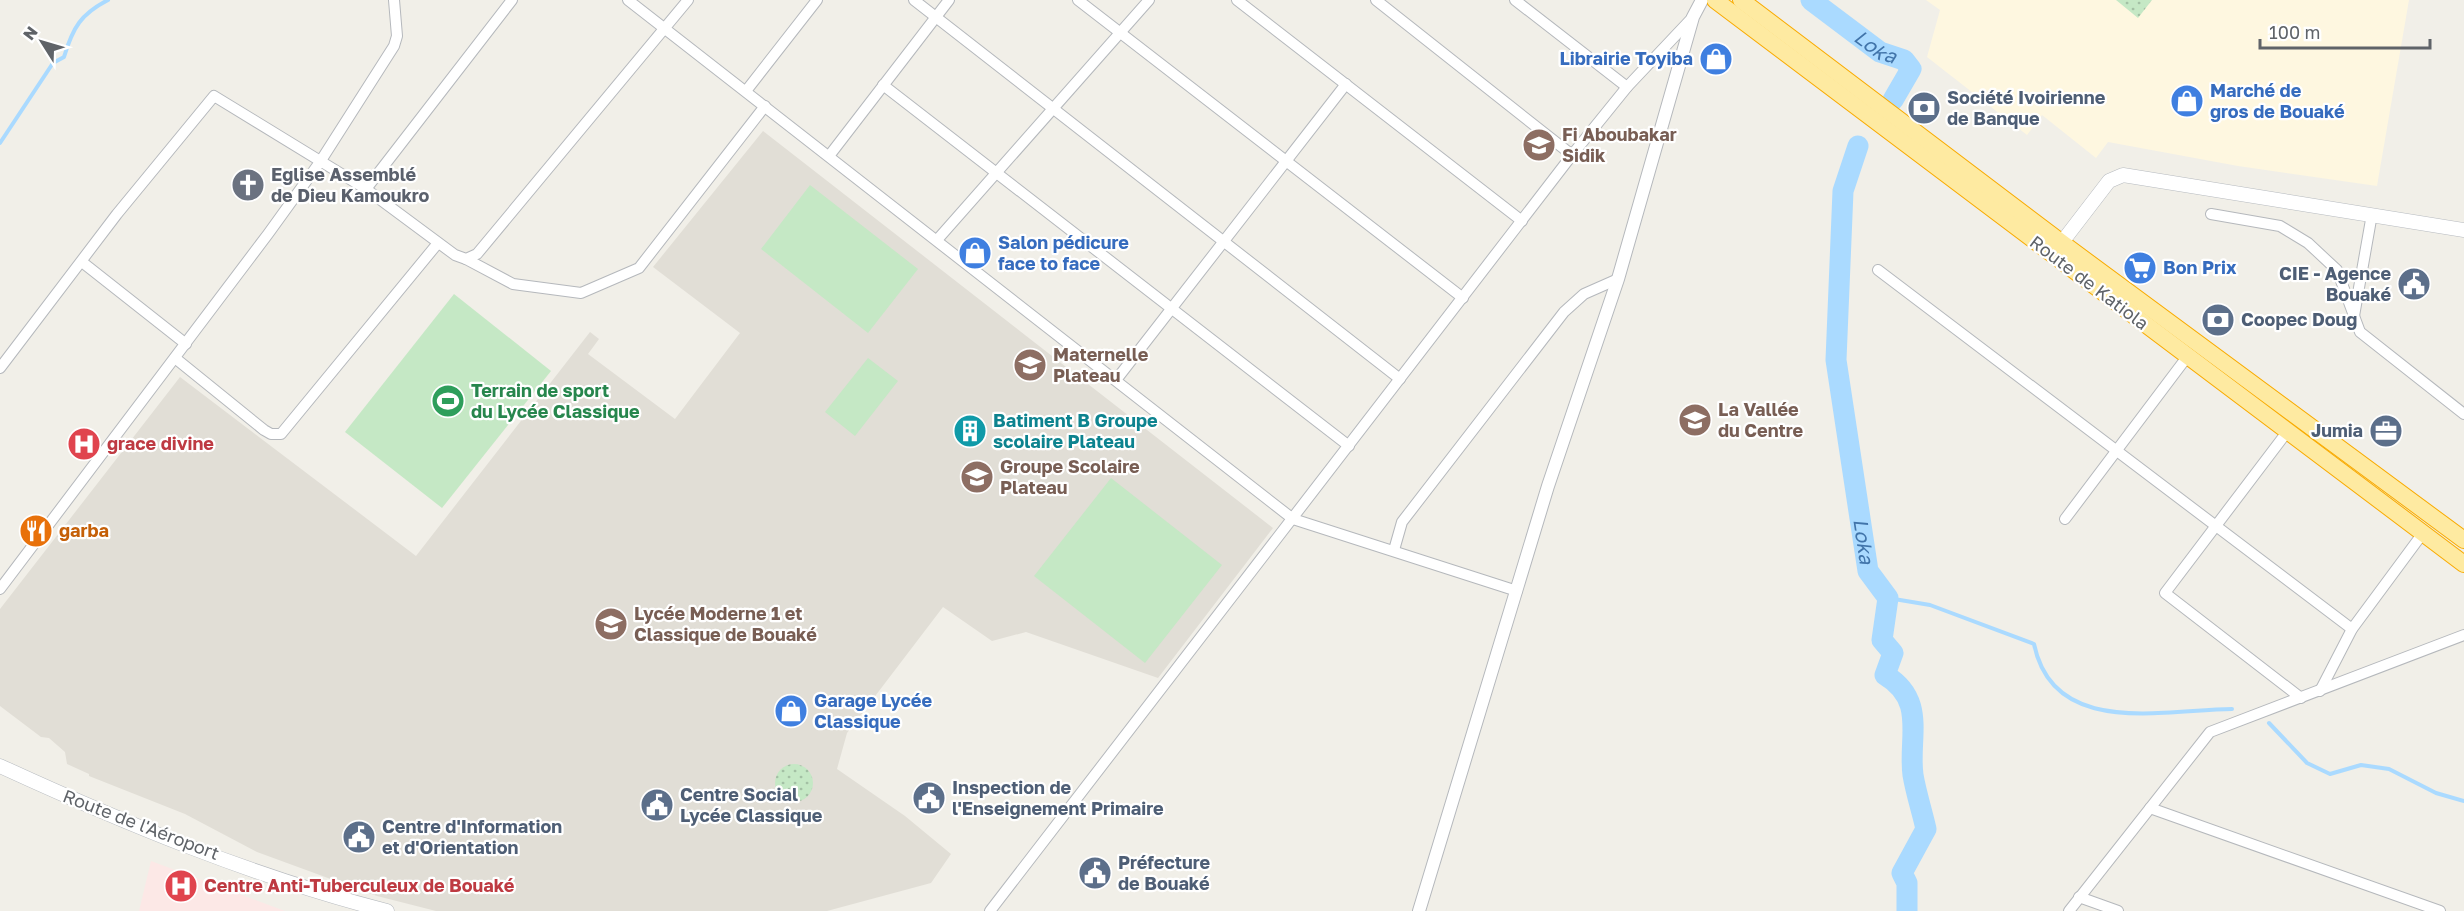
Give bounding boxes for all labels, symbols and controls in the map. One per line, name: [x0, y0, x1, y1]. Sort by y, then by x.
north arrow: [12, 12, 72, 72]
scale bar: [2260, 12, 2430, 50]
text: 100 m: [2269, 21, 2320, 43]
text: N: [18, 22, 42, 44]
water label: Loka: [1850, 24, 1900, 68]
shop icon: Librairie Toyiba: [1698, 41, 1734, 77]
place label: Librairie Toyiba: [1560, 47, 1693, 69]
place label: Marché de gros de Bouaké: [2210, 79, 2345, 122]
shop icon: Marché de gros de Bouaké: [2169, 83, 2205, 119]
place label: Société Ivoirienne de Banque: [1947, 86, 2106, 129]
bank icon: Société Ivoirienne de Banque: [1906, 90, 1942, 126]
place label: Fi Aboubakar Sidik: [1562, 123, 1677, 166]
school or university icon: Fi Aboubakar Sidik: [1521, 127, 1557, 163]
place label: Eglise Assemblé de Dieu Kamoukro: [271, 163, 430, 206]
church icon: Eglise Assemblé de Dieu Kamoukro: [230, 167, 266, 203]
street label: Route de Katiola: [2026, 230, 2153, 334]
place label: Salon pédicure face to face: [998, 231, 1129, 274]
shop icon: Salon pédicure face to face: [957, 235, 993, 271]
supermarket icon: Bon Prix: [2122, 250, 2158, 286]
place label: Bon Prix: [2163, 256, 2237, 278]
place label: CIE - Agence Bouaké: [2279, 262, 2391, 305]
public building icon: CIE - Agence Bouaké: [2396, 266, 2432, 302]
bank icon: Coopec Doug: [2200, 302, 2236, 338]
place label: Coopec Doug: [2241, 308, 2357, 330]
place label: Maternelle Plateau: [1053, 343, 1149, 386]
school or university icon: Maternelle Plateau: [1012, 347, 1048, 383]
place label: Terrain de sport du Lycée Classique: [471, 379, 640, 422]
sports icon: Terrain de sport du Lycée Classique: [430, 383, 466, 419]
place label: La Vallée du Centre: [1718, 398, 1804, 441]
school or university icon: La Vallée du Centre: [1677, 402, 1713, 438]
place label: Batiment B Groupe scolaire Plateau: [993, 409, 1158, 452]
building icon: Batiment B Groupe scolaire Plateau: [952, 413, 988, 449]
office icon: Jumia: [2368, 413, 2404, 449]
place label: Jumia: [2311, 419, 2363, 441]
hospital icon: grace divine: [66, 426, 102, 462]
place label: grace divine: [107, 432, 214, 454]
place label: Groupe Scolaire Plateau: [1000, 455, 1140, 498]
school or university icon: Groupe Scolaire Plateau: [959, 459, 995, 495]
restaurant icon: garba: [18, 513, 54, 549]
water label: Loka: [1849, 517, 1880, 566]
place label: garba: [59, 519, 109, 541]
place label: Lycée Moderne 1 et Classique de Bouaké: [634, 602, 817, 645]
school or university icon: Lycée Moderne 1 et Classique de Bouaké: [593, 606, 629, 642]
place label: Garage Lycée Classique: [814, 689, 932, 732]
shop icon: Garage Lycée Classique: [773, 693, 809, 729]
place label: Inspection de l'Enseignement Primaire: [952, 776, 1164, 819]
public building icon: Inspection de l'Enseignement Primaire: [911, 780, 947, 816]
place label: Centre Social Lycée Classique: [680, 783, 823, 826]
street label: Route de l'Aéroport: [60, 784, 223, 864]
public building icon: Centre Social Lycée Classique: [639, 787, 675, 823]
place label: Centre d'Information et d'Orientation: [382, 815, 562, 858]
public building icon: Centre d'Information et d'Orientation: [341, 819, 377, 855]
place label: Préfecture de Bouaké: [1118, 851, 1210, 894]
public building icon: Préfecture de Bouaké: [1077, 855, 1113, 891]
hospital icon: Centre Anti-Tuberculeux de Bouaké: [163, 868, 199, 904]
place label: Centre Anti-Tuberculeux de Bouaké: [204, 874, 515, 896]

